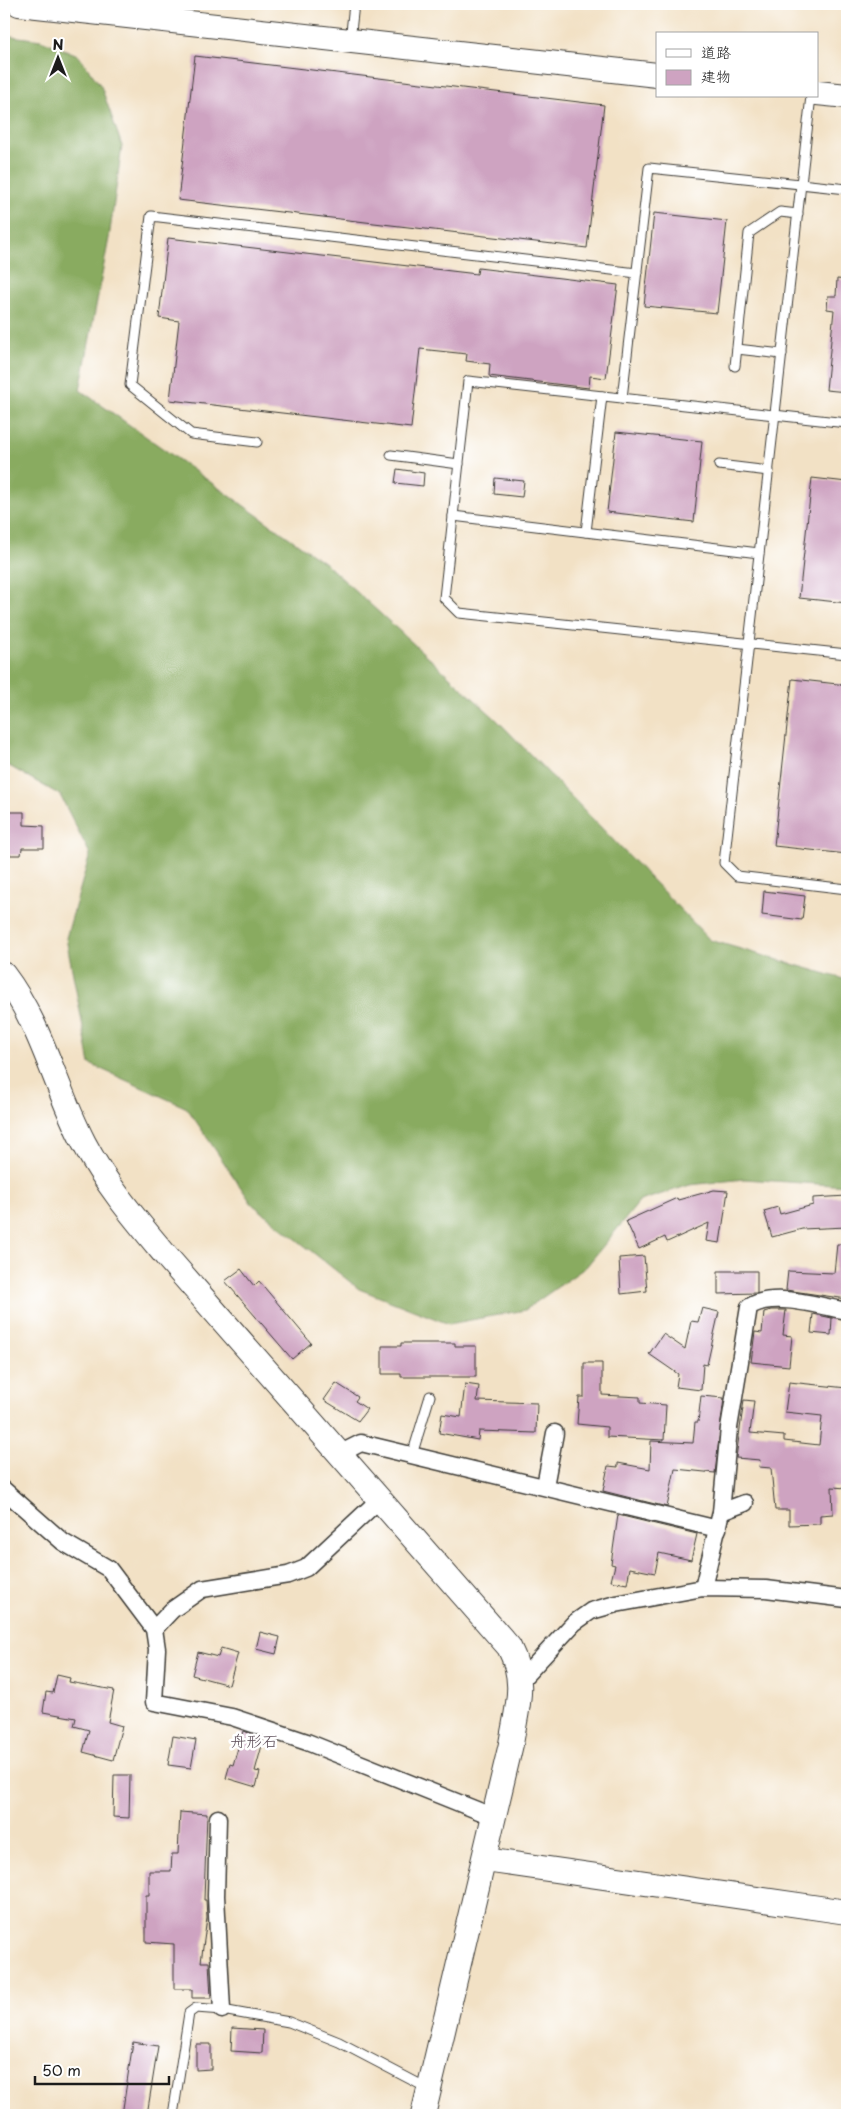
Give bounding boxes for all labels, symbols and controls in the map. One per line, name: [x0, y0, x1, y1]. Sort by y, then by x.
north arrow: [32, 32, 82, 82]
legend: [656, 32, 818, 98]
text: N: [52, 34, 64, 55]
text: 道路: [701, 40, 731, 63]
text: 建物: [701, 64, 731, 87]
district label: 舟形石: [230, 1728, 278, 1752]
scale bar: [35, 2054, 169, 2086]
text: 50 m: [42, 2058, 81, 2081]

